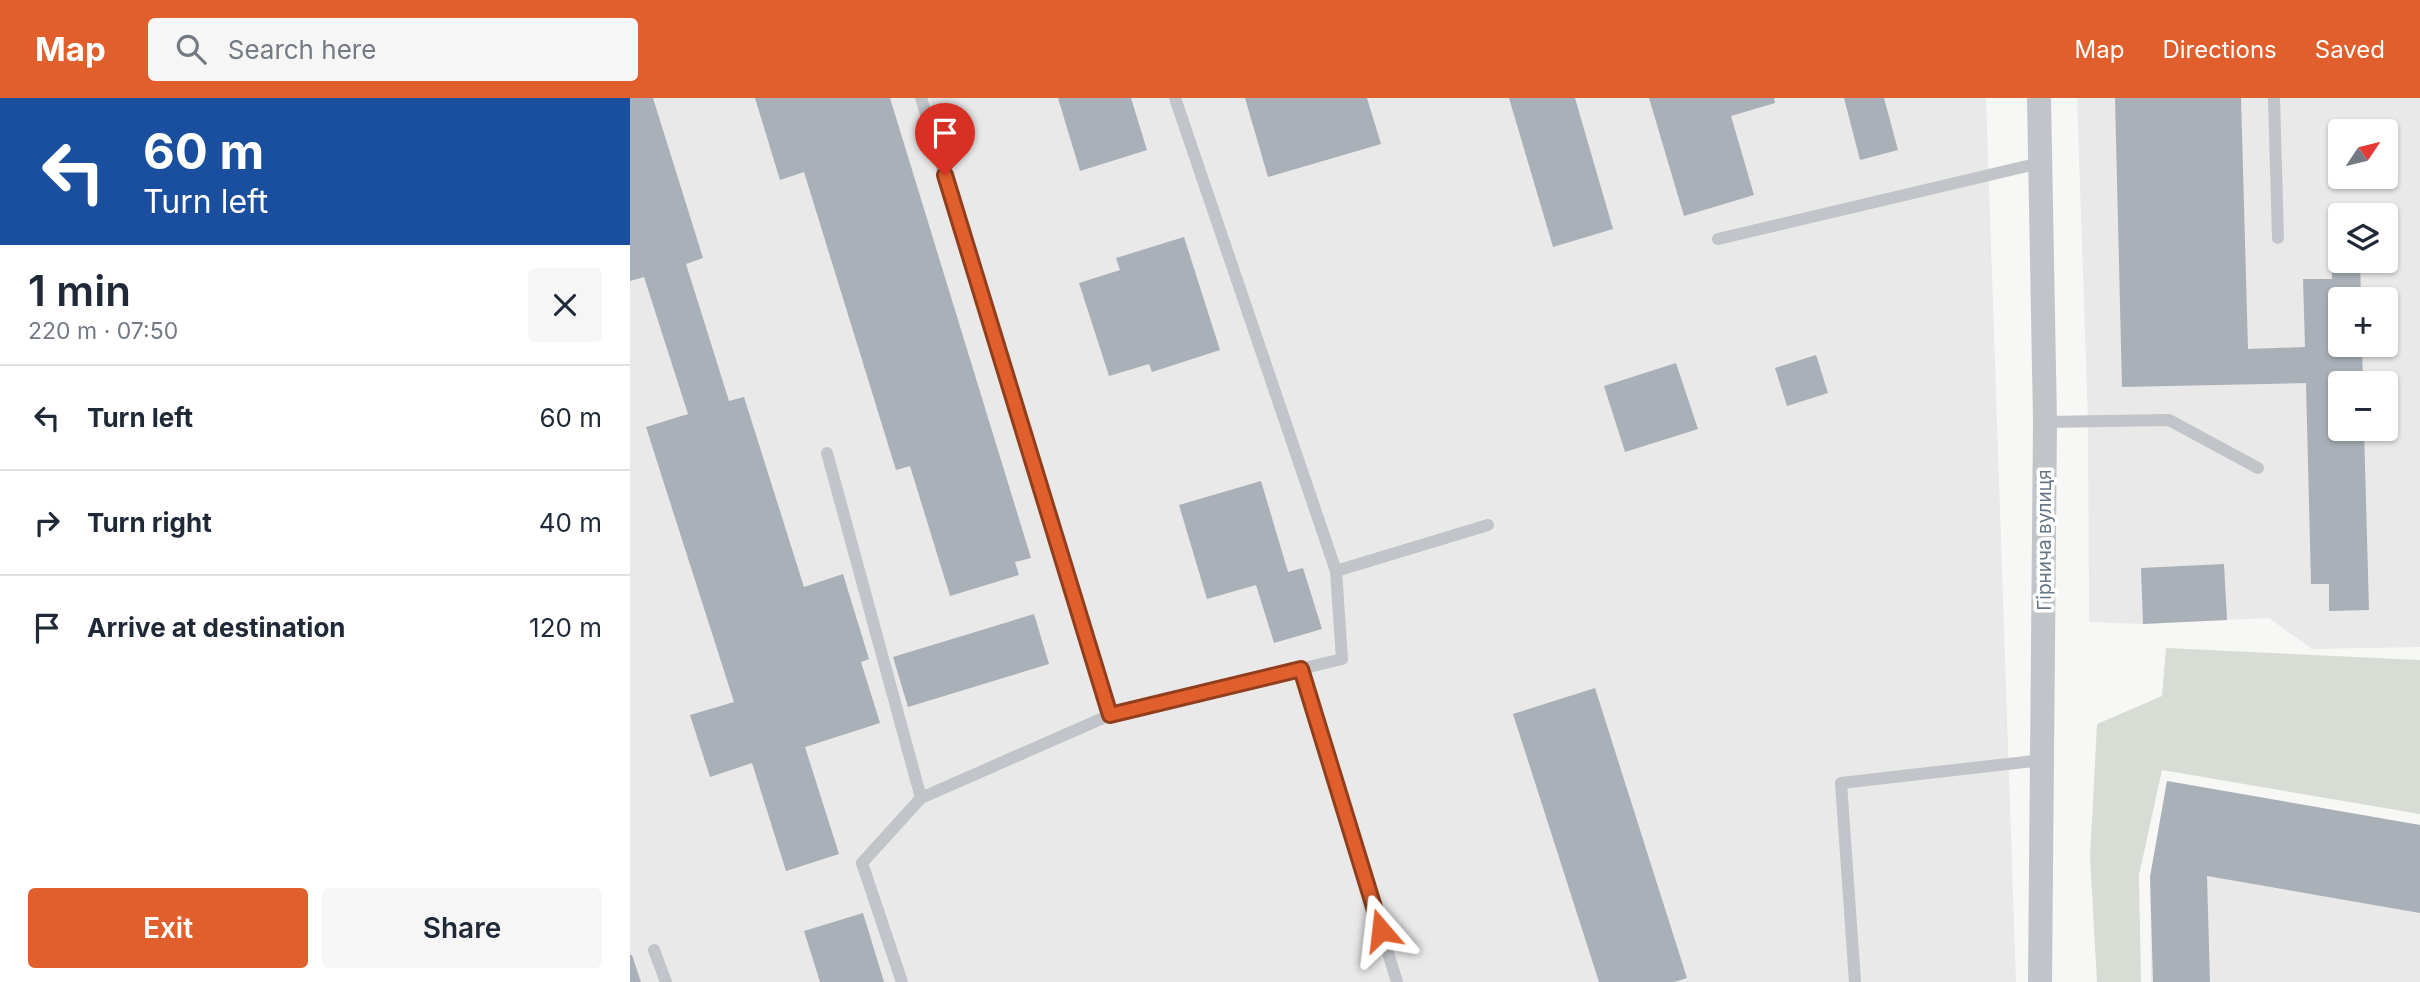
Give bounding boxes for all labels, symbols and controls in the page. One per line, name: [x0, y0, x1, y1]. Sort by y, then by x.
search box: [148, 18, 638, 81]
text: Map: [35, 29, 106, 69]
icon: search: [172, 30, 210, 68]
text: Search here: [228, 34, 376, 65]
text: Map: [2075, 35, 2124, 64]
text: Directions: [2162, 35, 2277, 64]
text: Saved: [2315, 35, 2385, 64]
pin: [915, 103, 975, 175]
icon: arrive: [926, 114, 964, 152]
north arrow: [2328, 119, 2398, 189]
map controls: [2328, 119, 2398, 441]
text: 60 m: [143, 122, 264, 181]
icon: left: [28, 126, 119, 217]
text: Turn left: [143, 182, 268, 221]
button: layers: [2328, 203, 2398, 273]
text: 1 min: [28, 265, 131, 316]
button: close: [528, 268, 602, 342]
button: +: [2328, 287, 2398, 357]
text: 220 m · 07:50: [28, 317, 178, 345]
button: −: [2328, 371, 2398, 441]
icon: left: [28, 399, 66, 437]
text: Turn left: [87, 402, 193, 433]
text: 60 m: [539, 402, 602, 433]
street label: Гірнича вулиця: [2033, 469, 2056, 611]
icon: right: [28, 504, 66, 542]
text: Turn right: [87, 507, 212, 538]
text: 40 m: [539, 507, 602, 538]
icon: arrive: [28, 609, 66, 647]
text: Arrive at destination: [87, 612, 346, 643]
text: 120 m: [529, 612, 602, 643]
button: Exit: [28, 888, 308, 968]
button: Share: [322, 888, 602, 968]
position arrow: [1344, 893, 1418, 967]

